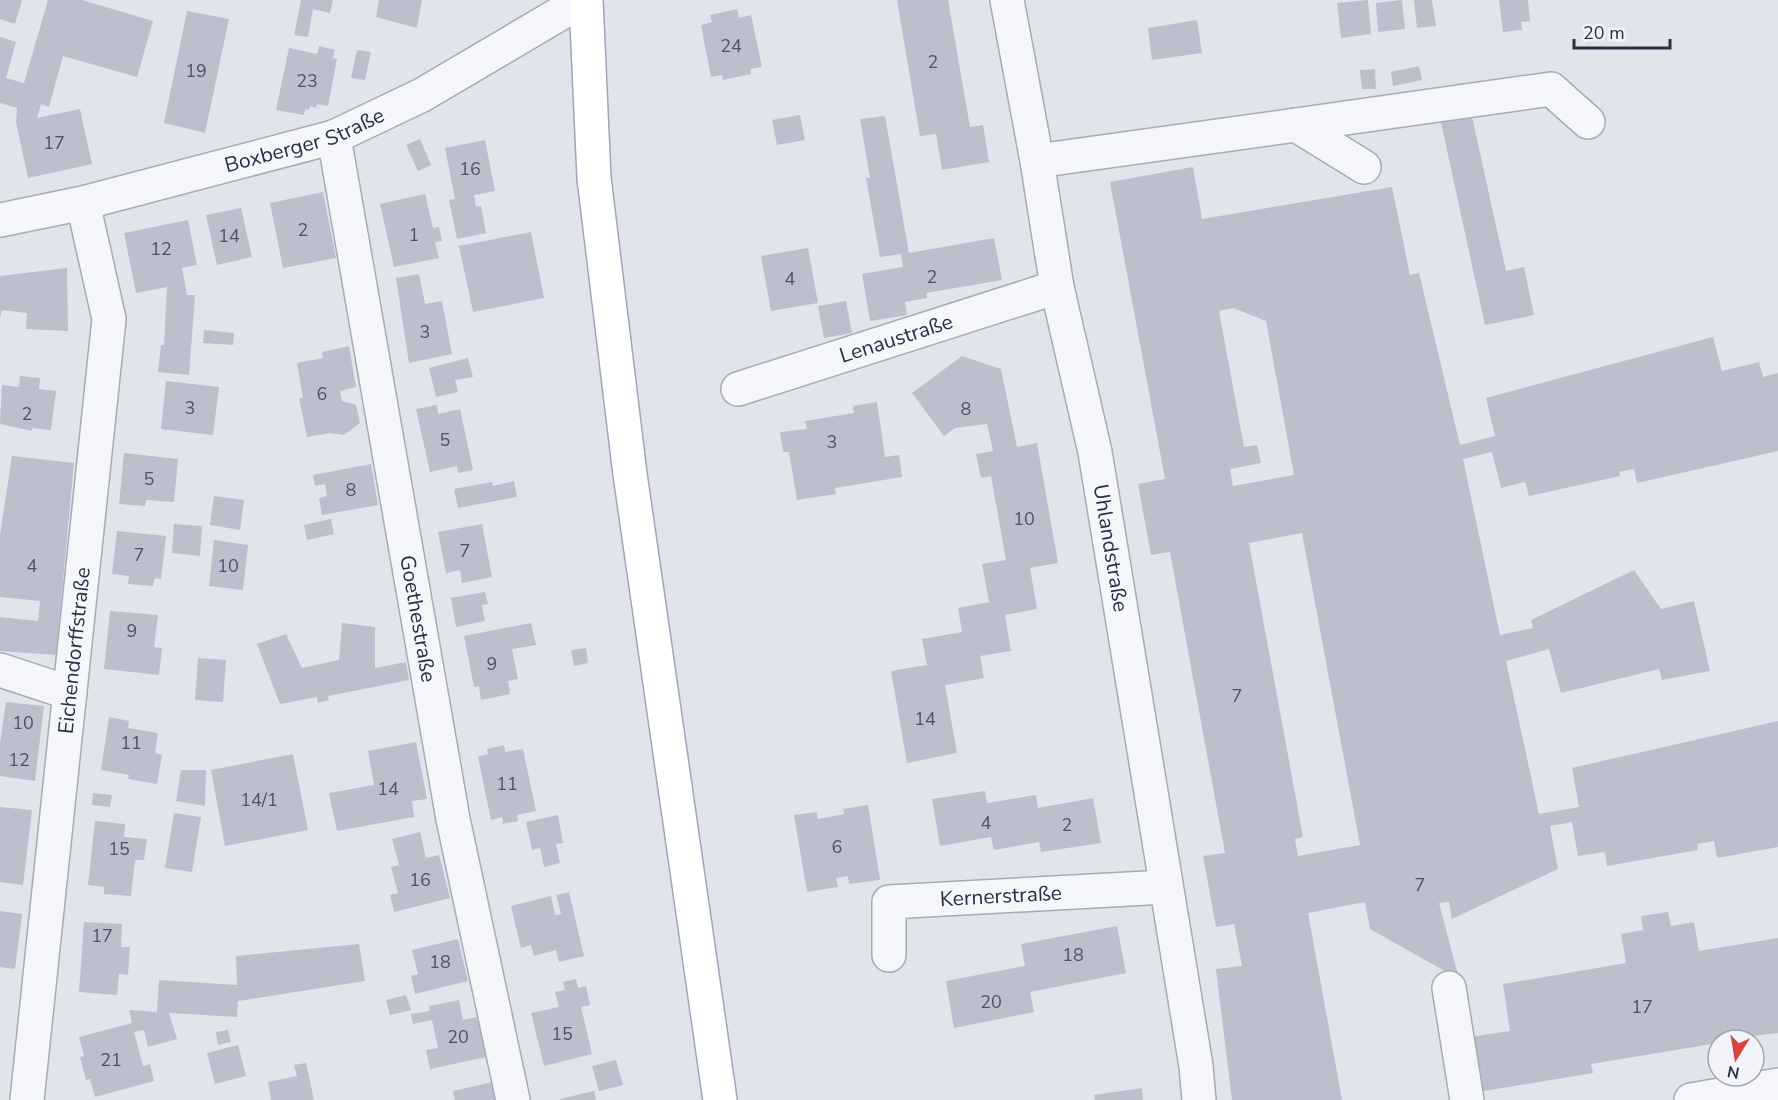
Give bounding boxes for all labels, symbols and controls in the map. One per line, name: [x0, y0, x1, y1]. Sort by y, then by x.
scale bar: [1574, 12, 1670, 50]
text: 20 m: [1583, 21, 1625, 45]
house number: 24: [720, 34, 742, 58]
house number: 2: [928, 50, 938, 74]
house number: 19: [185, 59, 207, 83]
house number: 23: [296, 69, 318, 93]
street label: Boxberger Straße: [221, 101, 389, 179]
house number: 17: [43, 131, 65, 155]
house number: 16: [459, 157, 481, 181]
house number: 2: [298, 218, 308, 242]
house number: 1: [409, 223, 419, 247]
house number: 14: [218, 224, 240, 248]
house number: 12: [150, 237, 172, 261]
house number: 2: [927, 265, 937, 289]
house number: 4: [785, 267, 796, 291]
street label: Lenaustraße: [836, 307, 956, 370]
house number: 3: [420, 320, 430, 344]
house number: 6: [317, 382, 327, 406]
house number: 3: [185, 396, 195, 420]
house number: 8: [961, 397, 971, 421]
house number: 2: [22, 402, 32, 426]
house number: 5: [440, 428, 450, 452]
house number: 3: [827, 430, 837, 454]
house number: 5: [144, 467, 154, 491]
house number: 8: [346, 478, 356, 502]
street label: Uhlandstraße: [1087, 482, 1135, 614]
house number: 10: [1013, 507, 1035, 531]
house number: 7: [460, 539, 470, 563]
house number: 7: [134, 543, 144, 567]
street label: Goethestraße: [393, 553, 443, 684]
house number: 4: [27, 554, 38, 578]
house number: 10: [217, 554, 239, 578]
street label: Eichendorffstraße: [52, 566, 97, 735]
house number: 9: [127, 619, 137, 643]
house number: 9: [487, 652, 497, 676]
house number: 7: [1232, 684, 1242, 708]
house number: 14: [914, 707, 936, 731]
house number: 10: [12, 711, 34, 735]
house number: 11: [120, 731, 142, 755]
house number: 12: [8, 748, 30, 772]
house number: 11: [496, 772, 518, 796]
house number: 14: [377, 777, 399, 801]
house number: 14/1: [240, 788, 278, 812]
house number: 4: [981, 811, 992, 835]
house number: 2: [1062, 813, 1072, 837]
house number: 6: [832, 835, 842, 859]
house number: 15: [108, 837, 130, 861]
house number: 16: [409, 868, 431, 892]
house number: 7: [1415, 873, 1425, 897]
street label: Kernerstraße: [939, 879, 1063, 913]
house number: 17: [91, 924, 113, 948]
house number: 18: [1062, 943, 1084, 967]
house number: 18: [429, 950, 451, 974]
house number: 20: [980, 990, 1002, 1014]
house number: 17: [1631, 995, 1653, 1019]
house number: 15: [551, 1022, 573, 1046]
house number: 20: [447, 1025, 469, 1049]
north arrow: [1706, 1028, 1766, 1088]
house number: 21: [100, 1048, 122, 1072]
text: N: [1725, 1060, 1741, 1084]

